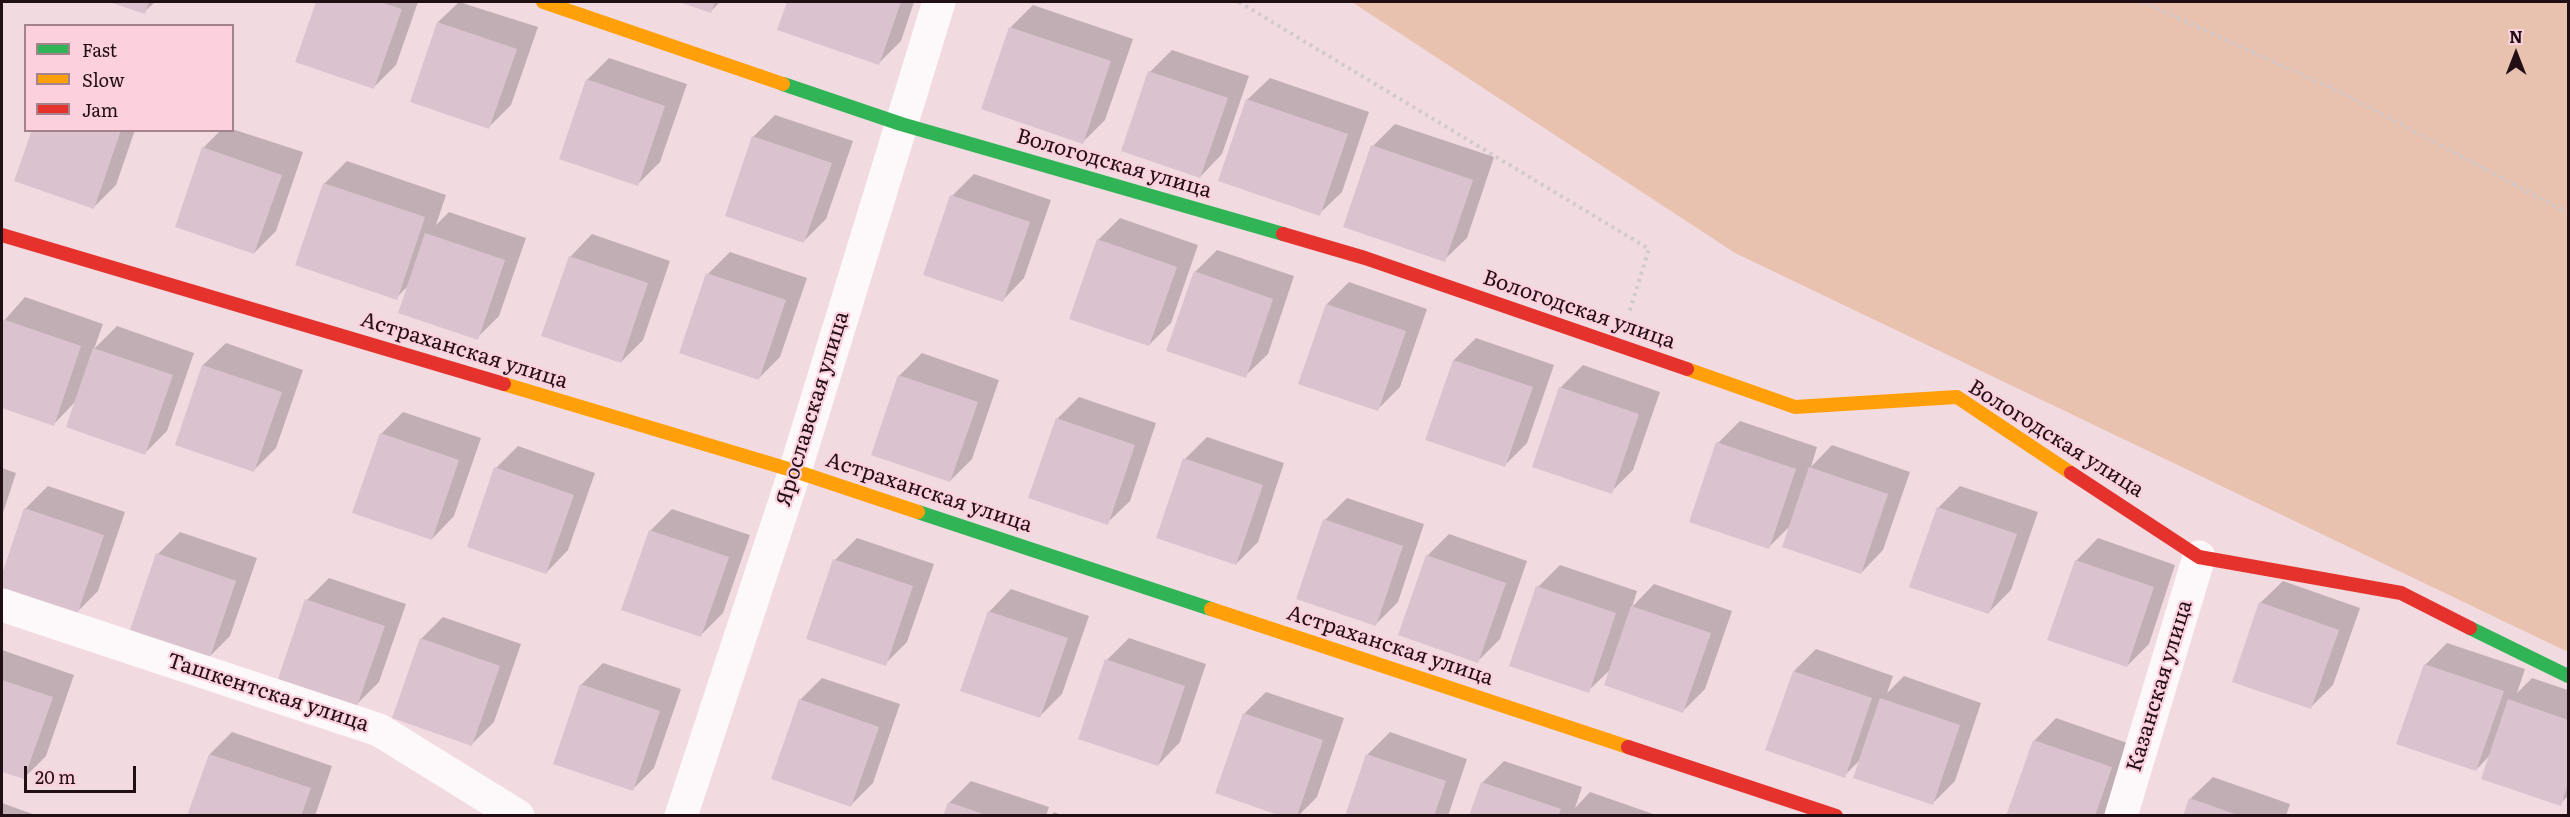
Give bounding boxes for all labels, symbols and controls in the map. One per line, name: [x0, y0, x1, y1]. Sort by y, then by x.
legend: [24, 24, 234, 132]
north arrow: [2486, 24, 2546, 84]
text: N: [2509, 24, 2523, 48]
text: Fast: [82, 36, 117, 63]
text: Slow: [82, 66, 124, 93]
text: Jam: [82, 96, 118, 123]
street label: Вологодская улица: [1013, 124, 1215, 204]
street label: Вологодская улица: [1479, 265, 1679, 355]
street label: Астраханская улица: [357, 307, 571, 395]
street label: Ярославская улица: [771, 309, 855, 509]
street label: Вологодская улица: [1964, 375, 2148, 503]
street label: Астраханская улица: [823, 448, 1035, 538]
street label: Казанская улица: [2122, 597, 2198, 775]
street label: Астраханская улица: [1284, 601, 1496, 691]
street label: Ташкентская улица: [164, 648, 372, 738]
scale bar: [27, 754, 140, 792]
text: 20 m: [35, 763, 76, 790]

